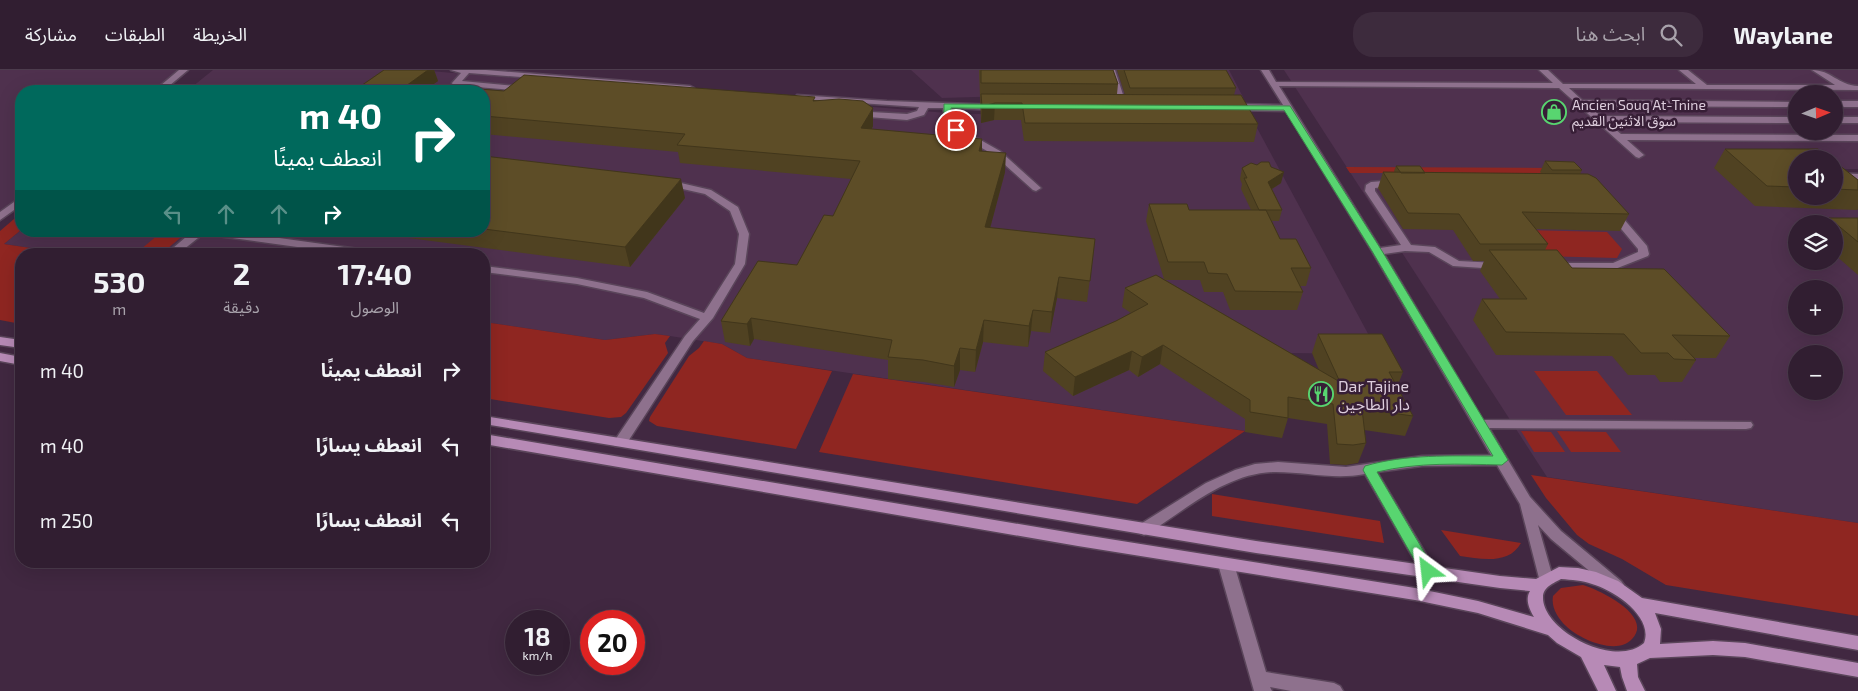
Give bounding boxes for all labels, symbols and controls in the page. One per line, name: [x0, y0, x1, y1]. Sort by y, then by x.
search box: [1353, 12, 1703, 57]
text: Waylane: [1733, 20, 1833, 49]
icon: search: [1657, 21, 1685, 49]
text: ابحث هنا: [1575, 22, 1645, 45]
text: مشاركة: [25, 23, 77, 45]
text: الطبقات: [105, 23, 165, 45]
text: الخريطة: [193, 23, 247, 45]
north arrow: [1788, 85, 1842, 140]
map controls: [1788, 85, 1843, 400]
text: 40 m: [299, 94, 382, 136]
place label: Ancien Souq At-Tnine سوق الاثنين القديم: [1572, 96, 1706, 132]
shop icon: Ancien Souq At-Tnine سوق الاثنين القديم: [1541, 99, 1567, 125]
icon: right: [400, 105, 465, 170]
pin: [935, 109, 977, 151]
icon: arrive: [942, 116, 970, 144]
text: انعطف يمينًا: [273, 144, 382, 170]
button: sound: [1788, 150, 1843, 205]
icon: left: [159, 200, 187, 228]
icon: ahead: [212, 200, 240, 228]
icon: ahead: [265, 200, 293, 228]
icon: right: [318, 200, 346, 228]
button: layers: [1788, 215, 1843, 270]
text: 2: [233, 255, 250, 291]
text: 17:40: [338, 255, 412, 291]
text: 530: [93, 263, 145, 299]
button: +: [1788, 280, 1843, 335]
text: دقيقة: [223, 297, 260, 316]
text: الوصول: [351, 297, 399, 316]
text: m: [112, 299, 126, 318]
button: −: [1788, 345, 1843, 400]
icon: right: [437, 357, 465, 385]
text: انعطف يمينًا: [321, 358, 422, 381]
text: 40 m: [40, 359, 84, 382]
place label: Dar Tajine دار الطاجين: [1338, 376, 1410, 414]
restaurant icon: Dar Tajine دار الطاجين: [1308, 381, 1334, 407]
icon: left: [437, 432, 465, 460]
text: انعطف يسارًا: [316, 433, 422, 456]
text: 40 m: [40, 434, 84, 457]
icon: left: [437, 507, 465, 535]
text: انعطف يسارًا: [316, 508, 422, 531]
text: 250 m: [40, 509, 93, 532]
position arrow: [1401, 544, 1453, 596]
speed limit sign: 20: [580, 610, 645, 675]
text: 18: [524, 621, 551, 651]
text: km/h: [523, 648, 552, 662]

